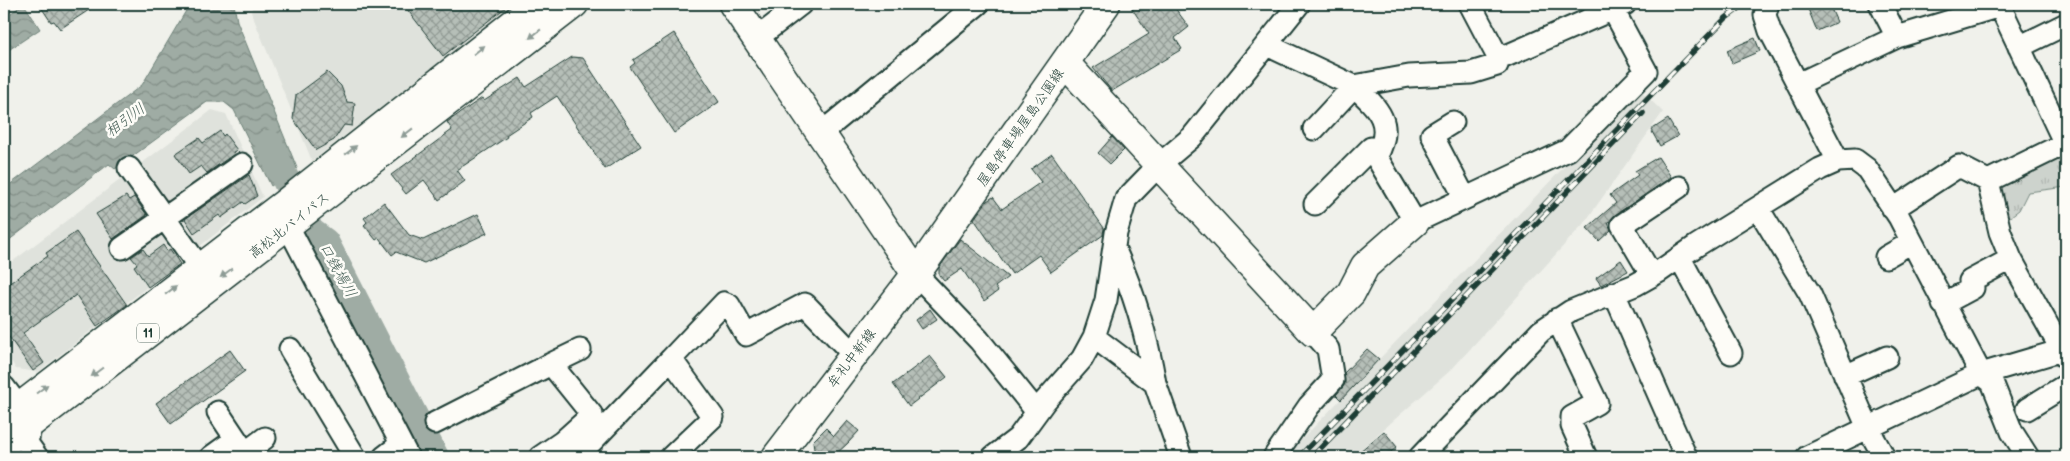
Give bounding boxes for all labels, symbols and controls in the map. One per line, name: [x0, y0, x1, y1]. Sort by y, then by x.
one-way arrow: [529, 28, 542, 39]
one-way arrow: [473, 44, 486, 55]
street label: 屋島停車場屋島公園線: [973, 65, 1068, 190]
water label: 相引川: [102, 99, 149, 142]
one-way arrow: [401, 128, 414, 139]
one-way arrow: [344, 144, 357, 155]
street label: 高松北バイパス: [246, 189, 333, 262]
water label: 口銭場川: [315, 239, 360, 301]
one-way arrow: [220, 268, 233, 279]
one-way arrow: [164, 285, 177, 296]
road number: 11: [137, 323, 159, 342]
street label: 牟礼中新線: [824, 325, 879, 391]
one-way arrow: [90, 367, 104, 377]
one-way arrow: [35, 384, 49, 394]

